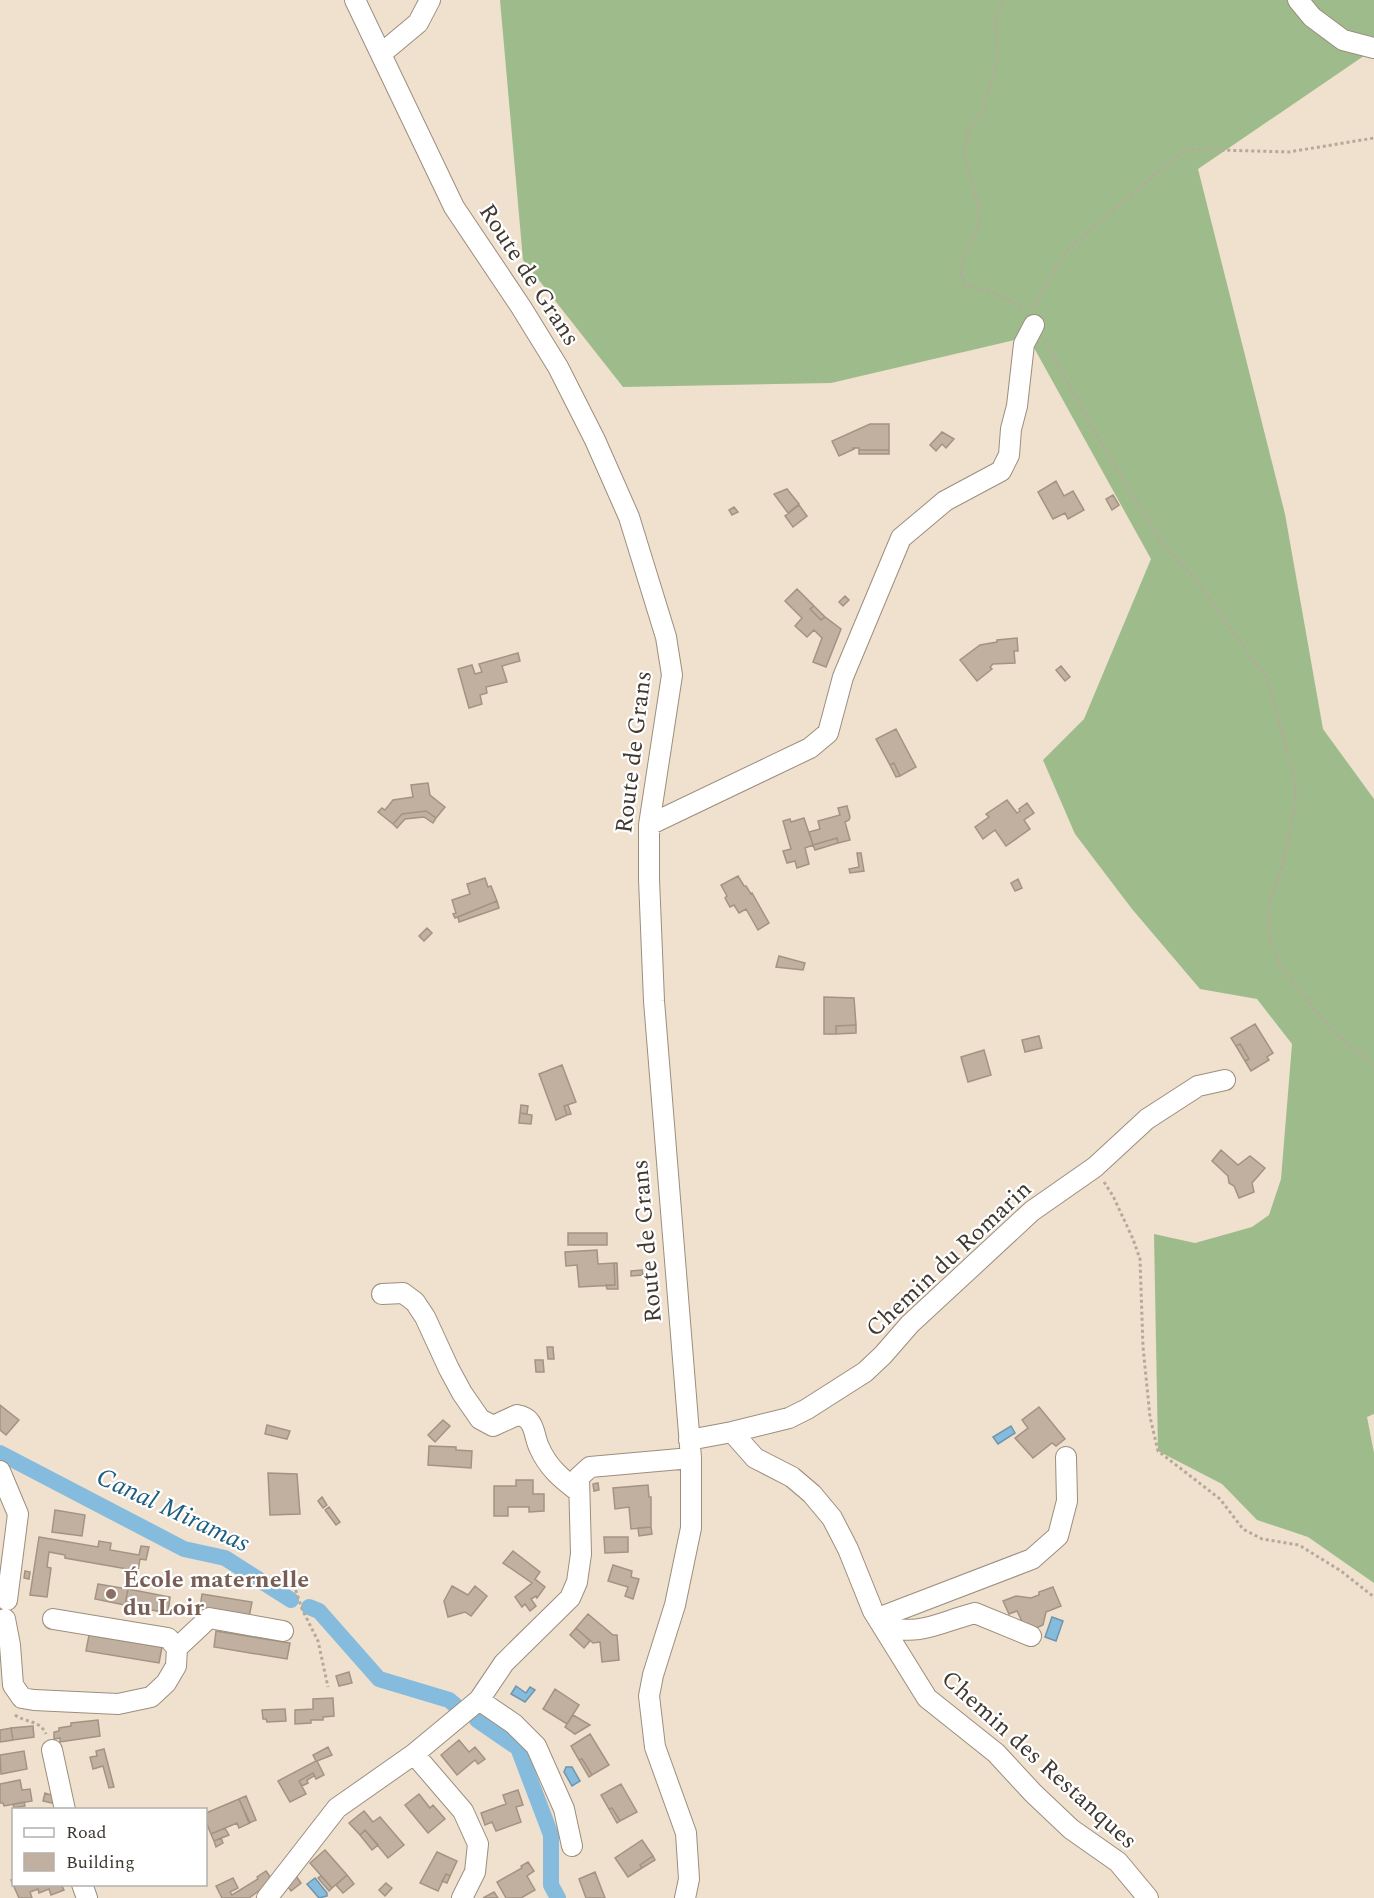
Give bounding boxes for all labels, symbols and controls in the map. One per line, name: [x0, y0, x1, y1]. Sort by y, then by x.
street label: Route de Grans: [469, 197, 589, 353]
street label: Route de Grans: [606, 669, 662, 835]
street label: Route de Grans: [622, 1158, 672, 1324]
street label: Chemin du Romarin: [858, 1172, 1040, 1346]
water label: Canal Miramas: [90, 1457, 256, 1563]
place label: École maternelle du Loir: [123, 1562, 309, 1626]
marker: École maternelle du Loir: [104, 1587, 118, 1601]
street label: Chemin des Restanques: [933, 1662, 1145, 1858]
legend: [12, 1808, 207, 1886]
text: Road: [66, 1819, 107, 1846]
text: Building: [66, 1849, 135, 1876]

